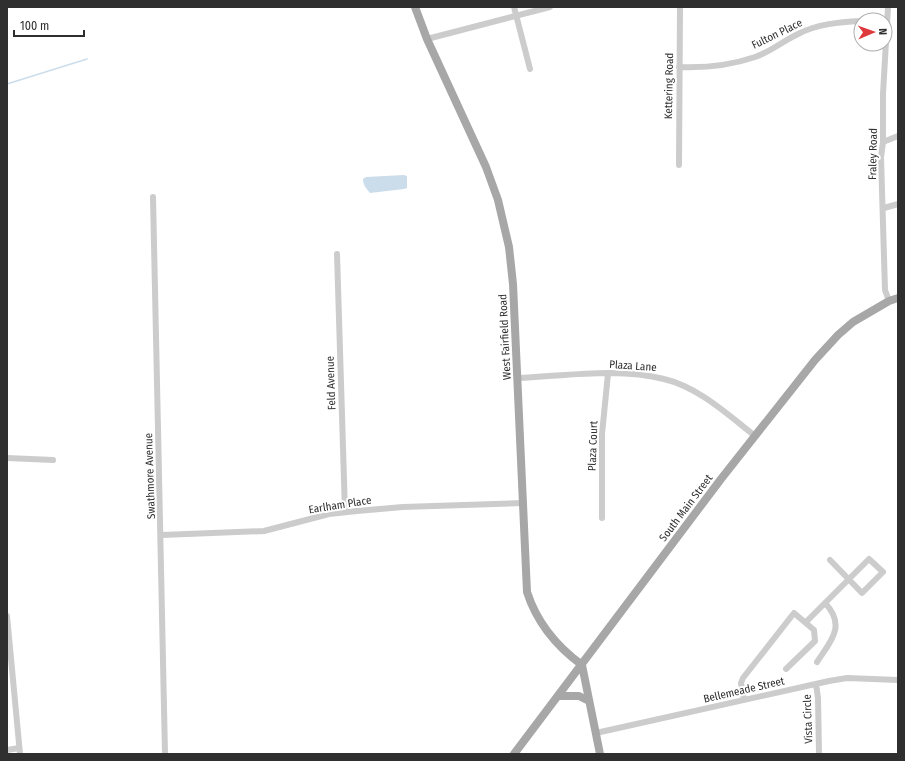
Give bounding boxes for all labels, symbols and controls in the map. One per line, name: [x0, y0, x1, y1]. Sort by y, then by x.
scale bar: [14, 12, 84, 38]
north arrow: [853, 12, 893, 52]
street label: Fulton Place: [750, 16, 804, 52]
text: 100 m: [20, 19, 49, 33]
text: N: [876, 28, 889, 35]
street label: Kettering Road: [662, 53, 676, 119]
street label: Fraley Road: [866, 128, 880, 180]
street label: West Fairfield Road: [496, 294, 514, 380]
street label: Feld Avenue: [324, 356, 338, 410]
street label: Plaza Lane: [609, 358, 657, 374]
street label: Plaza Court: [586, 420, 600, 471]
street label: Swathmore Avenue: [142, 433, 158, 519]
street label: South Main Street: [657, 472, 716, 544]
street label: Earlham Place: [308, 494, 372, 516]
street label: Bellemeade Street: [702, 674, 786, 706]
street label: Vista Circle: [801, 694, 815, 744]

